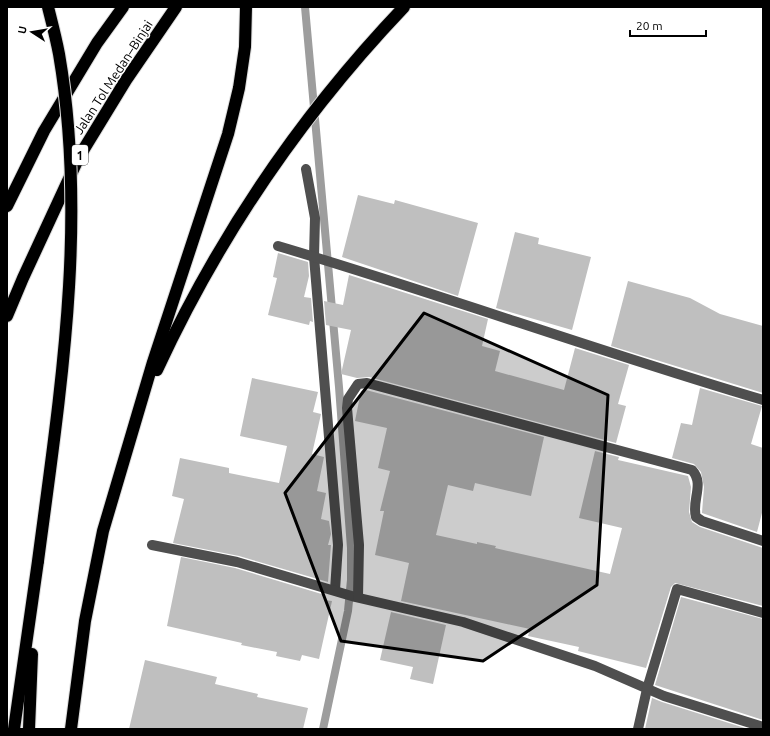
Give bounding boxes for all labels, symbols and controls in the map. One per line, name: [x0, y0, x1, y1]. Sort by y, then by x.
north arrow: [12, 12, 52, 52]
scale bar: [630, 12, 706, 38]
street label: Jalan Tol Medan–Binjai: [71, 18, 155, 136]
text: 20 m: [636, 19, 663, 32]
text: U: [16, 25, 29, 35]
road number: 1: [72, 145, 88, 165]

